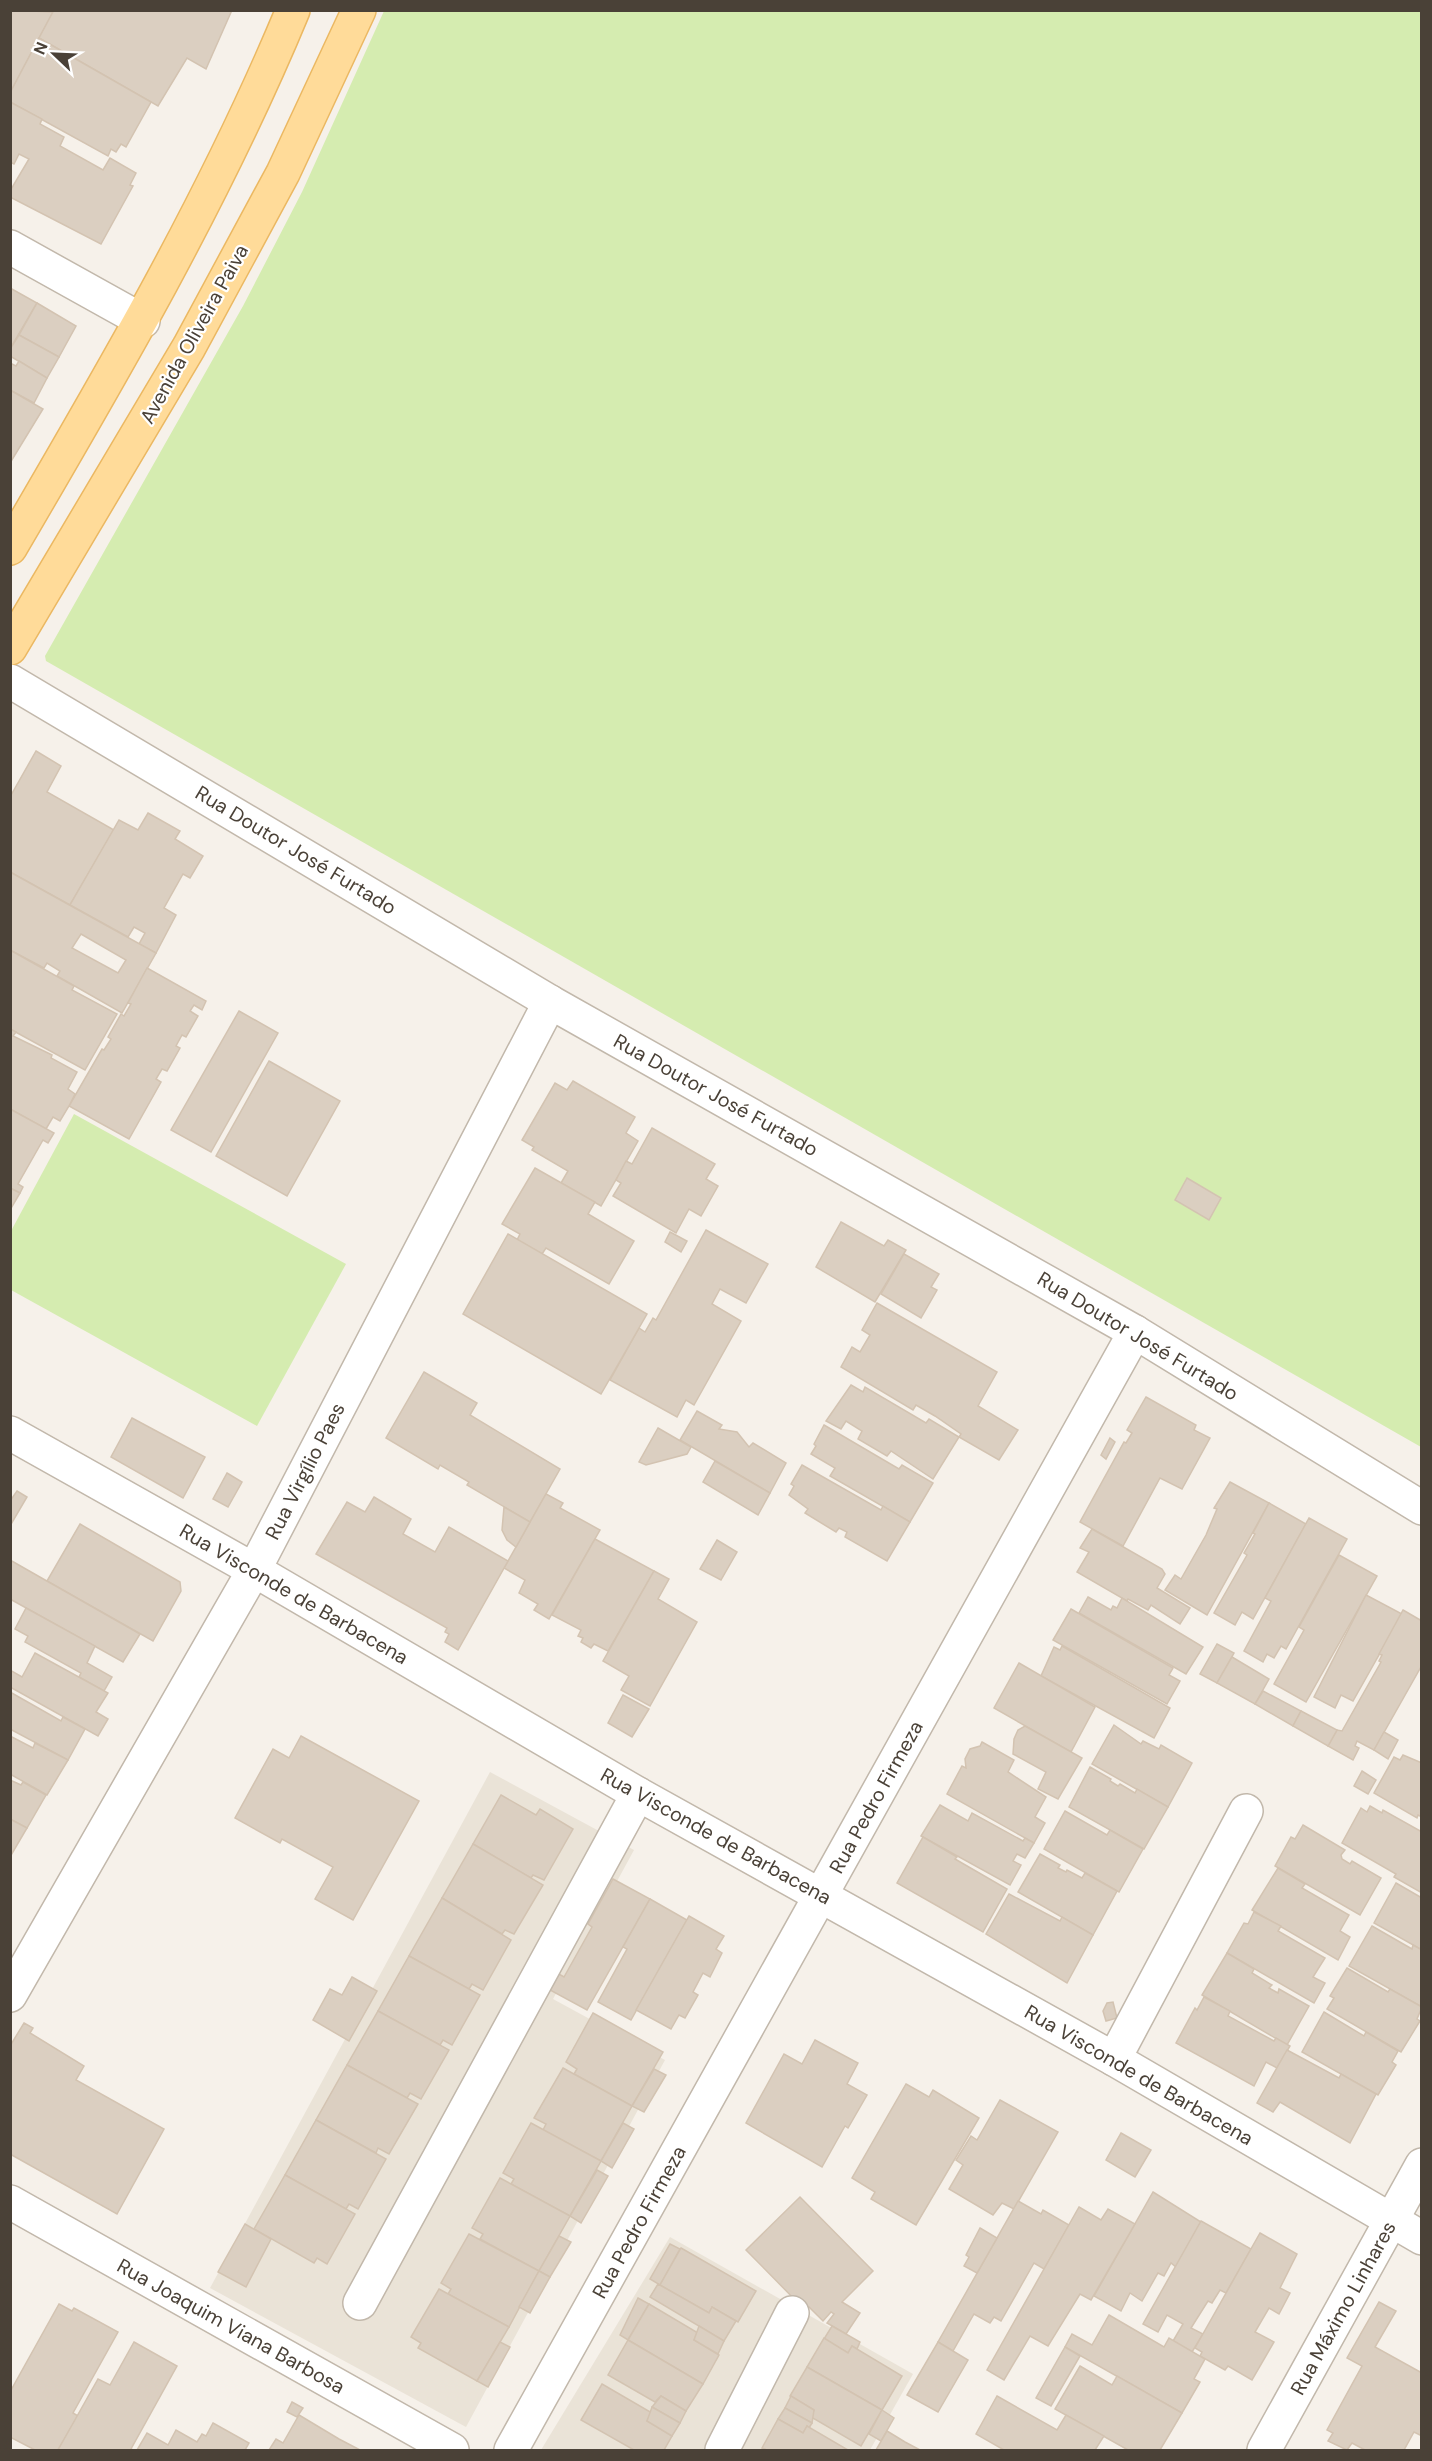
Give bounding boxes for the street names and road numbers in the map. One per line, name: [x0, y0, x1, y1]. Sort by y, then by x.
street label: Avenida Oliveira Paiva: [134, 240, 254, 428]
street label: Rua Doutor José Furtado: [191, 780, 401, 920]
street label: Rua Doutor José Furtado: [609, 1028, 823, 1162]
street label: Rua Doutor José Furtado: [1033, 1266, 1243, 1406]
street label: Rua Virgílio Paes: [259, 1398, 351, 1544]
street label: Rua Visconde de Barbacena: [175, 1518, 413, 1670]
street label: Rua Pedro Firmeza: [823, 1716, 929, 1878]
street label: Rua Visconde de Barbacena: [596, 1762, 836, 1910]
street label: Rua Visconde de Barbacena: [1020, 1999, 1258, 2151]
street label: Rua Pedro Firmeza: [586, 2141, 692, 2303]
street label: Rua Máximo Linhares: [1284, 2217, 1402, 2399]
street label: Rua Joaquim Viana Barbosa: [112, 2252, 350, 2400]

